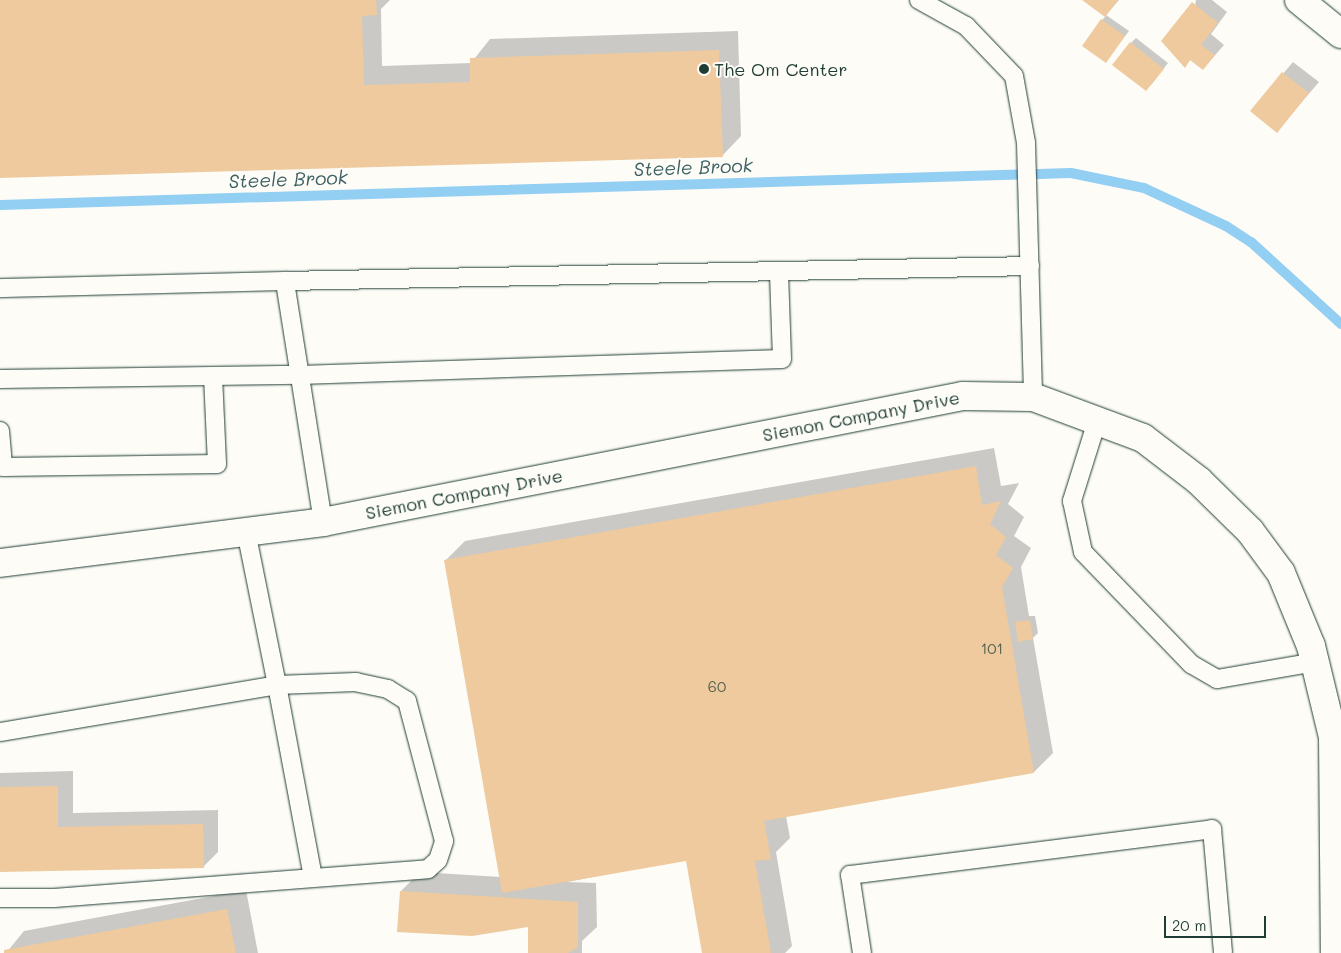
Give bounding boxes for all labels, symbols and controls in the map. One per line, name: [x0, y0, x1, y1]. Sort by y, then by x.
place label: The Om Center: [714, 58, 848, 80]
marker: The Om Center: [698, 63, 710, 75]
water label: Steele Brook: [633, 154, 753, 180]
water label: Steele Brook: [228, 166, 348, 192]
street label: Siemon Company Drive: [761, 386, 961, 446]
street label: Siemon Company Drive: [364, 464, 564, 524]
house number: 101: [981, 640, 1003, 658]
house number: 60: [708, 678, 726, 696]
scale bar: [1166, 906, 1268, 938]
text: 20 m: [1172, 915, 1206, 935]

